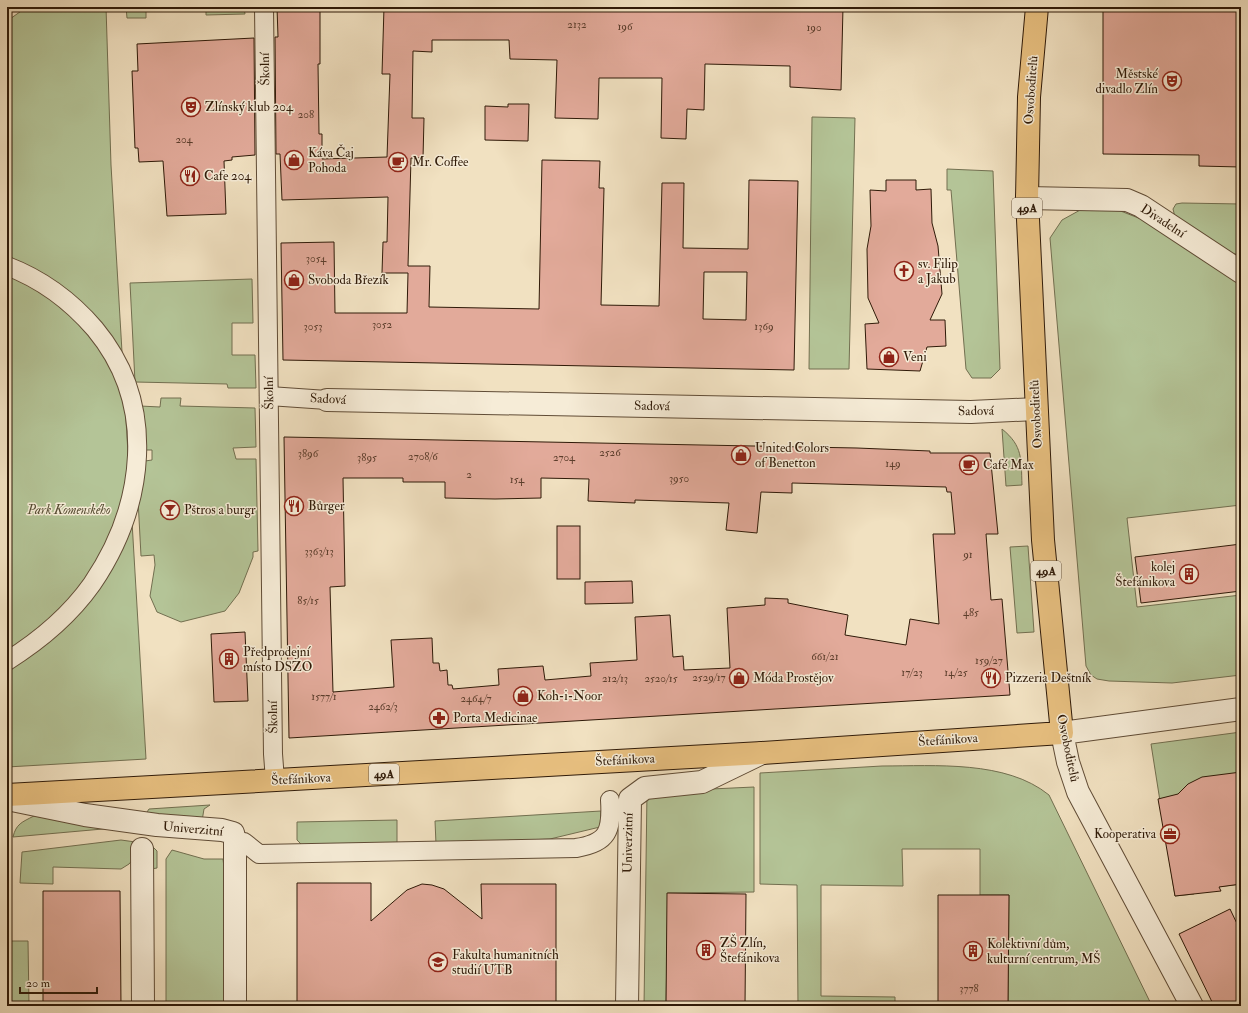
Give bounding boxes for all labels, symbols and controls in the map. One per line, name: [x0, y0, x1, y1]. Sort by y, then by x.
house number: 2132: [567, 18, 587, 31]
house number: 196: [617, 20, 634, 33]
house number: 190: [806, 21, 822, 34]
street label: Školní: [255, 51, 273, 86]
street label: Osvoboditelů: [1021, 55, 1041, 125]
place label: Městské divadlo Zlín: [1095, 66, 1159, 97]
theatre icon: Městské divadlo Zlín: [1161, 70, 1183, 92]
theatre icon: Zlínský klub 204: [180, 96, 202, 118]
place label: Zlínský klub 204: [205, 99, 294, 116]
house number: 208: [298, 108, 314, 121]
house number: 204: [175, 133, 194, 146]
place label: Káva Čaj Pohoda: [308, 143, 354, 176]
shop icon: Káva Čaj Pohoda: [283, 149, 305, 171]
cafe icon: Mr. Coffee: [387, 151, 409, 173]
place label: Mr. Coffee: [412, 154, 469, 170]
restaurant icon: Cafe 204: [179, 165, 201, 187]
place label: Cafe 204: [204, 168, 252, 184]
road number: 49A: [1012, 198, 1042, 218]
street label: Divadelní: [1138, 201, 1190, 242]
house number: 3054: [306, 252, 327, 265]
place label: sv. Filip a Jakub: [918, 256, 958, 287]
church icon: sv. Filip a Jakub: [893, 260, 915, 282]
shop icon: Svoboda Březík: [283, 269, 305, 291]
place label: Svoboda Březík: [308, 272, 389, 288]
house number: 3052: [372, 318, 393, 331]
house number: 3053: [304, 320, 322, 333]
house number: 1369: [754, 320, 774, 333]
shop icon: Veni: [878, 346, 900, 368]
place label: Veni: [903, 349, 927, 365]
street label: Školní: [259, 375, 277, 410]
street label: Osvoboditelů: [1026, 379, 1046, 449]
street label: Sadová: [310, 390, 347, 408]
street label: Sadová: [634, 398, 671, 414]
street label: Sadová: [958, 403, 995, 419]
place label: United Colors of Benetton: [755, 440, 830, 471]
shop icon: United Colors of Benetton: [730, 444, 752, 466]
house number: 2526: [599, 446, 622, 459]
house number: 3896: [298, 447, 320, 460]
house number: 2708/6: [408, 450, 439, 463]
house number: 3895: [357, 451, 377, 464]
house number: 2704: [553, 451, 576, 464]
cafe icon: Café Max: [958, 454, 980, 476]
house number: 149: [885, 457, 901, 470]
place label: Café Max: [983, 457, 1034, 473]
house number: 2: [466, 468, 472, 481]
house number: 3950: [669, 472, 689, 485]
house number: 154: [510, 473, 525, 486]
restaurant icon: Bůrger: [283, 495, 305, 517]
place label: Bůrger: [308, 498, 345, 514]
bar icon: Pštros a burgr: [159, 499, 181, 521]
park label: Park Komenského: [26, 502, 111, 518]
place label: Pštros a burgr: [184, 502, 256, 518]
house number: 3363/13: [304, 545, 334, 558]
house number: 91: [962, 548, 973, 561]
place label: kolej Štefánikova: [1115, 559, 1176, 590]
road number: 49A: [1031, 561, 1061, 581]
building icon: kolej Štefánikova: [1178, 563, 1200, 585]
house number: 85/15: [297, 594, 319, 607]
house number: 485: [963, 606, 979, 619]
place label: Předprodejní místo DSZO: [243, 644, 312, 675]
building icon: Předprodejní místo DSZO: [218, 648, 240, 670]
house number: 661/21: [811, 650, 839, 663]
house number: 159/27: [975, 654, 1003, 667]
house number: 17/23: [901, 666, 923, 679]
house number: 14/25: [944, 666, 968, 679]
shop icon: Móda Prostějov: [728, 667, 750, 689]
restaurant icon: Pizzeria Deštník: [980, 667, 1002, 689]
place label: Móda Prostějov: [753, 670, 834, 686]
place label: Pizzeria Deštník: [1005, 670, 1092, 686]
house number: 2529/17: [692, 671, 726, 684]
house number: 212/13: [602, 672, 628, 685]
house number: 2520/15: [644, 672, 678, 685]
shop icon: Koh-i-Noor: [512, 685, 534, 707]
place label: Koh-i-Noor: [537, 688, 602, 704]
house number: 1577/1: [311, 690, 337, 703]
house number: 2464/7: [460, 692, 492, 705]
street label: Školní: [263, 699, 281, 734]
house number: 2462/3: [368, 700, 398, 713]
pharmacy icon: Porta Medicinae: [428, 707, 450, 729]
place label: Porta Medicinae: [453, 710, 538, 726]
street label: Osvoboditelů: [1053, 713, 1083, 784]
street label: Štefánikova: [918, 728, 979, 750]
street label: Štefánikova: [595, 748, 656, 770]
road number: 49A: [369, 764, 399, 784]
street label: Štefánikova: [271, 767, 332, 789]
street label: Univerzitní: [619, 811, 637, 873]
street label: Univerzitní: [162, 818, 225, 840]
office icon: Kooperativa: [1159, 823, 1181, 845]
place label: Kooperativa: [1094, 826, 1157, 843]
place label: ZŠ Zlín, Štefánikova: [720, 933, 780, 966]
place label: Kolektivní dům, kulturní centrum, MŠ: [987, 936, 1101, 967]
building icon: ZŠ Zlín, Štefánikova: [695, 939, 717, 961]
building icon: Kolektivní dům, kulturní centrum, MŠ: [962, 940, 984, 962]
place label: Fakulta humanitních studií UTB: [452, 947, 559, 978]
school or university icon: Fakulta humanitních studií UTB: [427, 951, 449, 973]
scale bar: [20, 969, 97, 995]
text: 20 m: [26, 976, 51, 991]
house number: 3778: [959, 982, 979, 995]

